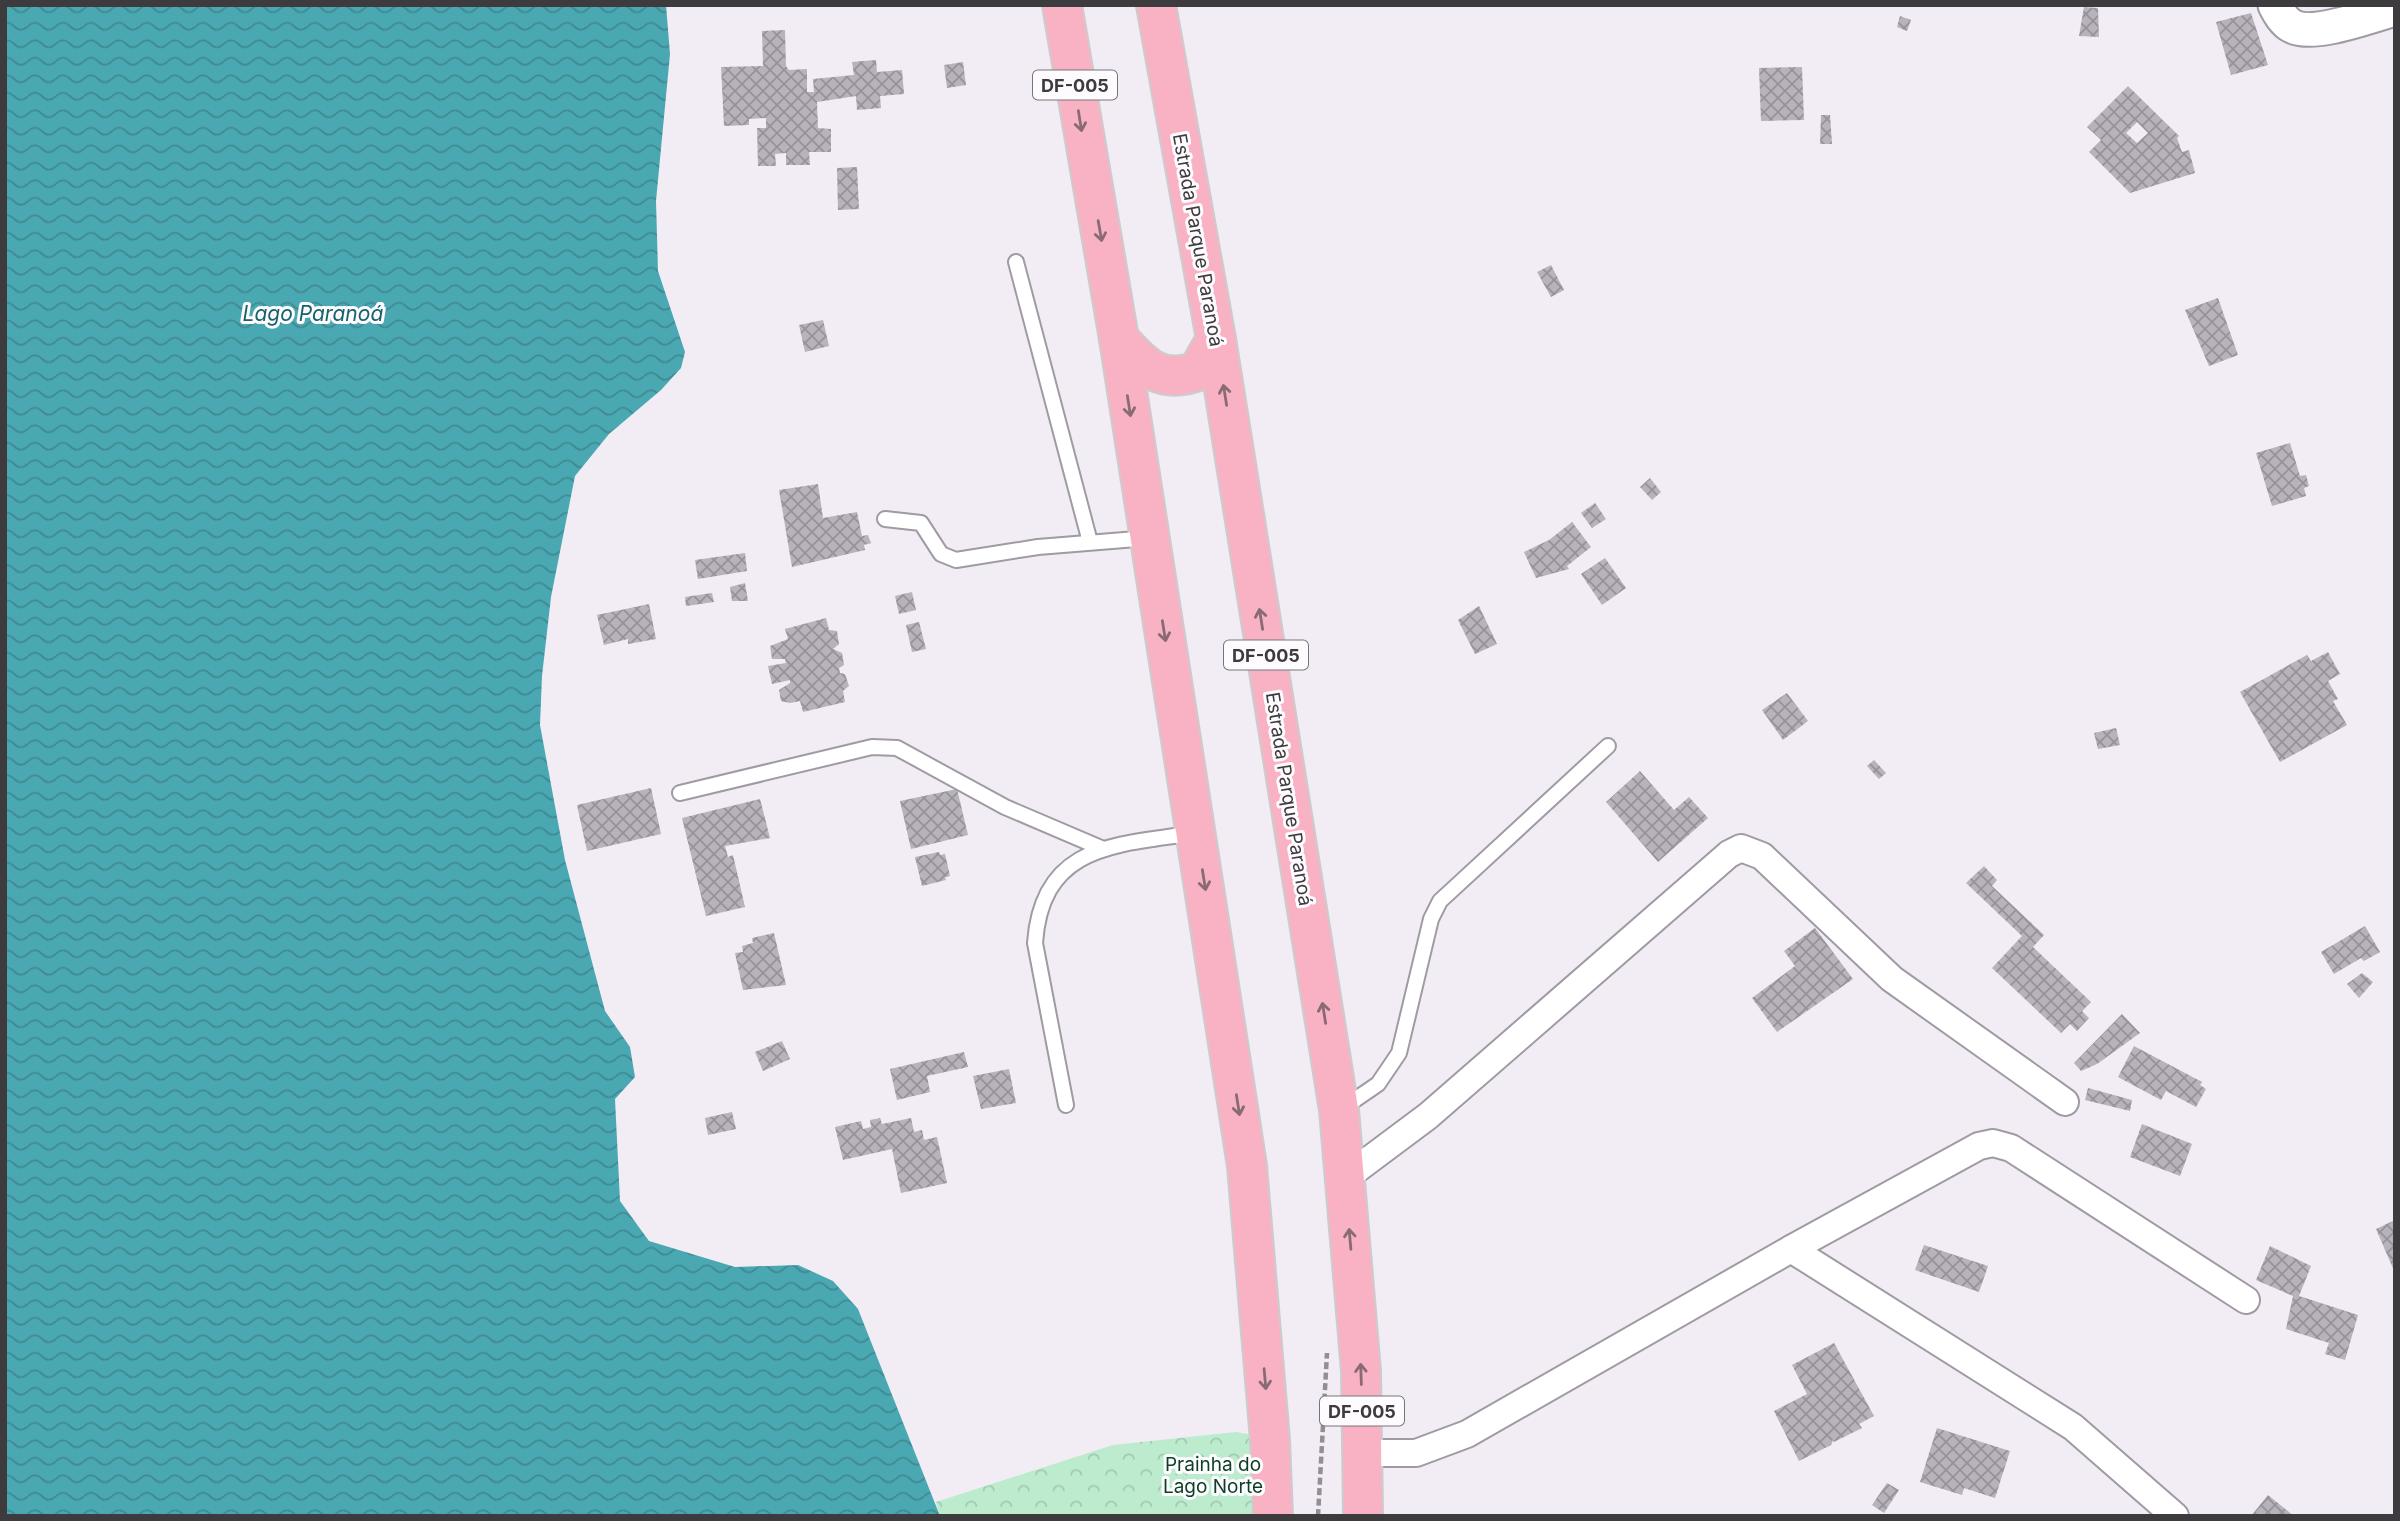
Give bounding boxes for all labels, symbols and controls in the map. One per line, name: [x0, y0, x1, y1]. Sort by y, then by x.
road number: DF-005: [1033, 70, 1117, 100]
one-way arrow: [1074, 109, 1087, 132]
street label: Estrada Parque Paranoá: [1168, 132, 1228, 348]
one-way arrow: [1093, 219, 1107, 242]
water label: Lago Paranoá: [243, 301, 384, 326]
one-way arrow: [1218, 384, 1231, 407]
one-way arrow: [1123, 394, 1136, 417]
one-way arrow: [1254, 608, 1267, 631]
one-way arrow: [1158, 619, 1171, 642]
road number: DF-005: [1224, 640, 1308, 670]
street label: Estrada Parque Paranoá: [1261, 690, 1317, 908]
one-way arrow: [1197, 868, 1210, 891]
one-way arrow: [1317, 1002, 1330, 1025]
one-way arrow: [1231, 1093, 1244, 1116]
one-way arrow: [1343, 1228, 1356, 1251]
one-way arrow: [1354, 1363, 1367, 1386]
one-way arrow: [1259, 1368, 1272, 1390]
road number: DF-005: [1320, 1396, 1404, 1426]
park label: Prainha do Lago Norte: [1163, 1453, 1263, 1498]

